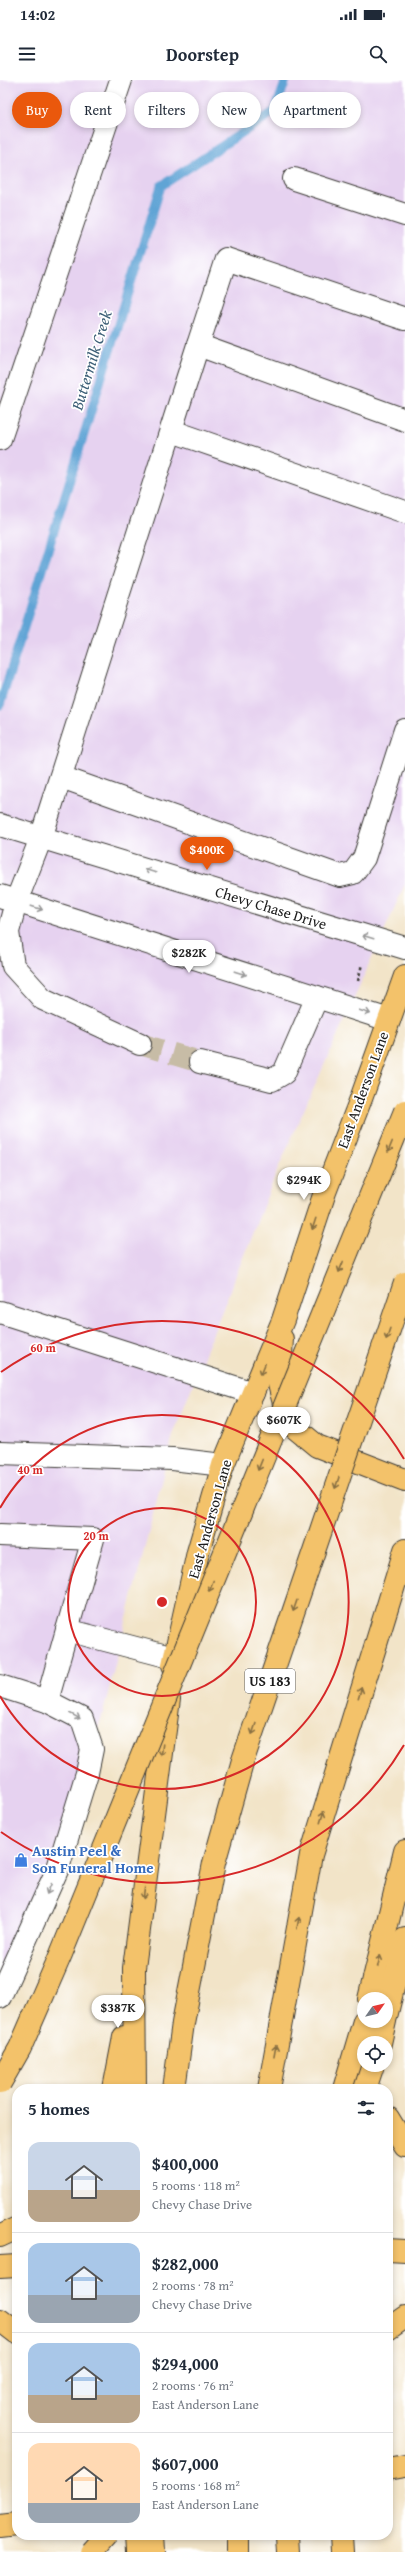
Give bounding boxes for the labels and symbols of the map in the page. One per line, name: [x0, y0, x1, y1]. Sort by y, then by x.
water label: Buttermilk Creek: [64, 307, 118, 414]
pin: $400K: [179, 837, 235, 871]
one-way arrow: [143, 867, 156, 874]
street label: Chevy Chase Drive: [213, 881, 329, 934]
one-way arrow: [30, 905, 43, 912]
one-way arrow: [361, 933, 374, 940]
pin: $282K: [161, 940, 217, 974]
one-way arrow: [234, 970, 247, 977]
one-way arrow: [358, 1009, 371, 1016]
street label: East Anderson Lane: [332, 1028, 393, 1151]
one-way arrow: [386, 1140, 394, 1152]
pin: $294K: [276, 1167, 332, 1201]
one-way arrow: [310, 1218, 317, 1231]
one-way arrow: [337, 1261, 344, 1273]
one-way arrow: [384, 1327, 391, 1340]
text: 60 m: [30, 1339, 56, 1356]
one-way arrow: [258, 1363, 266, 1375]
pin: $607K: [256, 1407, 312, 1441]
street label: East Anderson Lane: [182, 1457, 237, 1581]
one-way arrow: [256, 1459, 264, 1471]
text: 40 m: [17, 1461, 43, 1478]
one-way arrow: [333, 1477, 340, 1490]
text: 20 m: [83, 1527, 109, 1544]
one-way arrow: [207, 1579, 215, 1591]
centre of rings: [155, 1595, 169, 1609]
one-way arrow: [291, 1600, 299, 1612]
road number: US 183: [245, 1669, 295, 1693]
one-way arrow: [357, 1687, 364, 1700]
one-way arrow: [69, 1712, 81, 1720]
one-way arrow: [249, 1723, 257, 1735]
one-way arrow: [158, 1743, 166, 1756]
one-way arrow: [319, 1811, 326, 1824]
place label: Austin Peel & Son Funeral Home: [32, 1840, 154, 1878]
shop icon: Austin Peel & Son Funeral Home: [13, 1852, 29, 1868]
one-way arrow: [45, 1883, 52, 1895]
one-way arrow: [140, 1886, 148, 1899]
one-way arrow: [295, 1917, 303, 1930]
one-way arrow: [375, 1955, 383, 1968]
north arrow: [357, 1992, 393, 2028]
pin: $387K: [90, 1995, 146, 2029]
one-way arrow: [271, 2044, 279, 2057]

